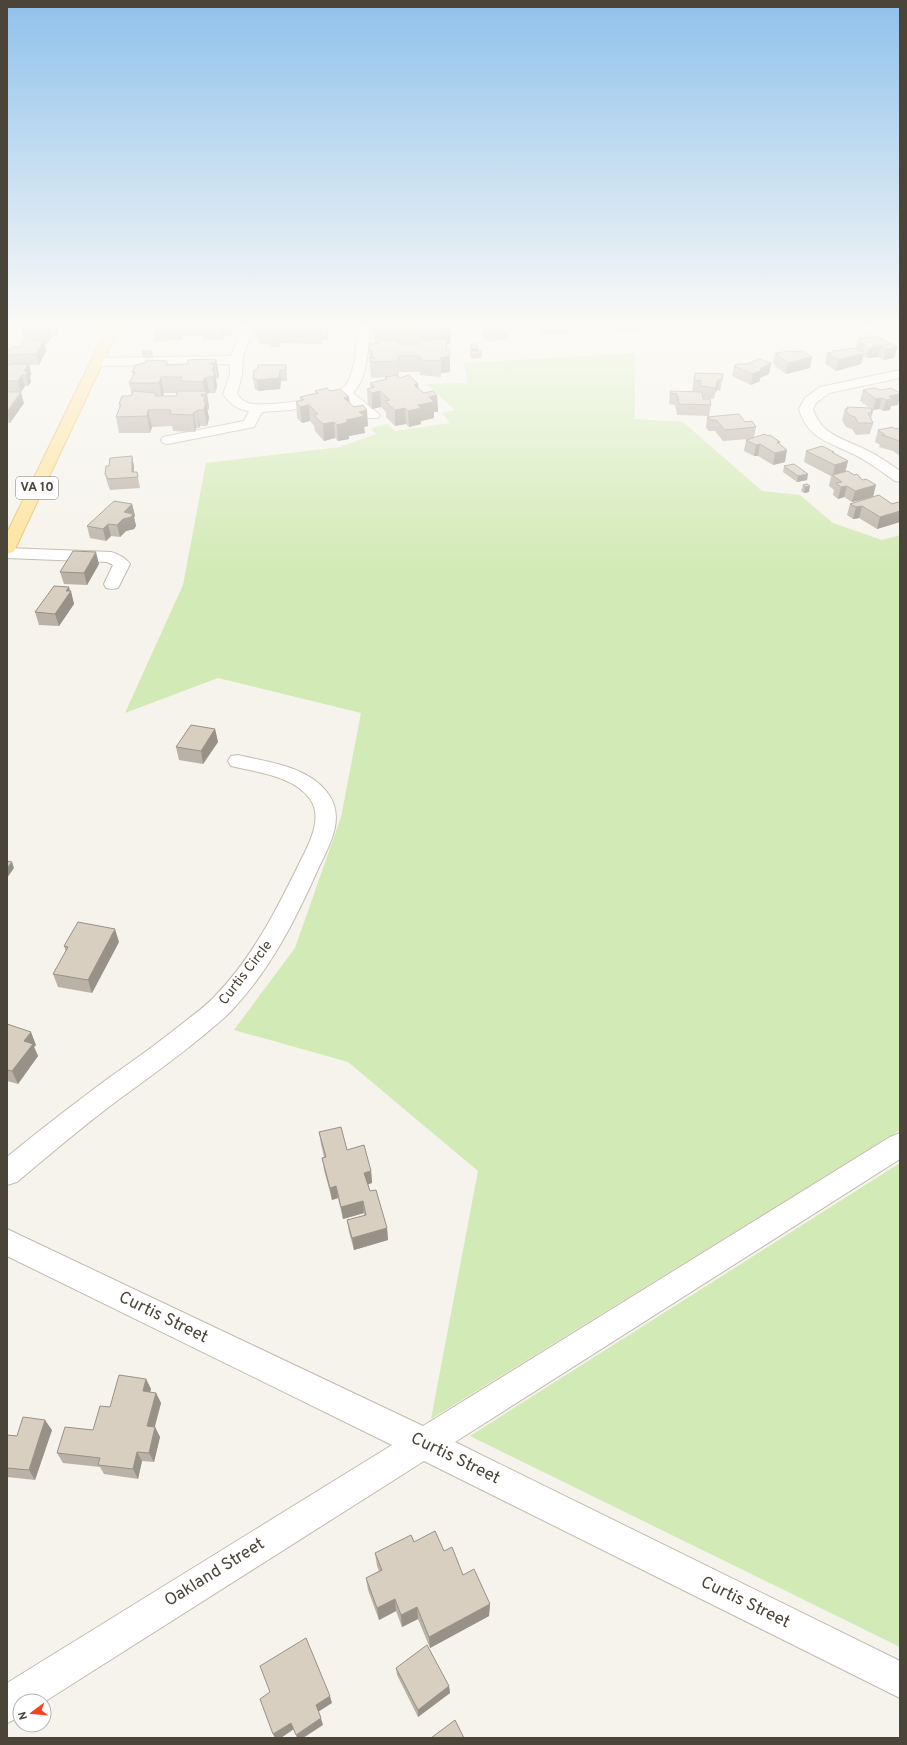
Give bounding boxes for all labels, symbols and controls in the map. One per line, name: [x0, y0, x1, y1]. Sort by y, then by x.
road number: VA 10: [16, 477, 58, 499]
street label: Curtis Circle: [216, 937, 276, 1009]
street label: Curtis Street: [115, 1287, 211, 1349]
street label: Curtis Street: [407, 1428, 503, 1490]
street label: Oakland Street: [161, 1533, 269, 1613]
street label: Curtis Street: [697, 1572, 793, 1634]
north arrow: [12, 1693, 52, 1733]
text: N: [16, 1710, 31, 1721]

